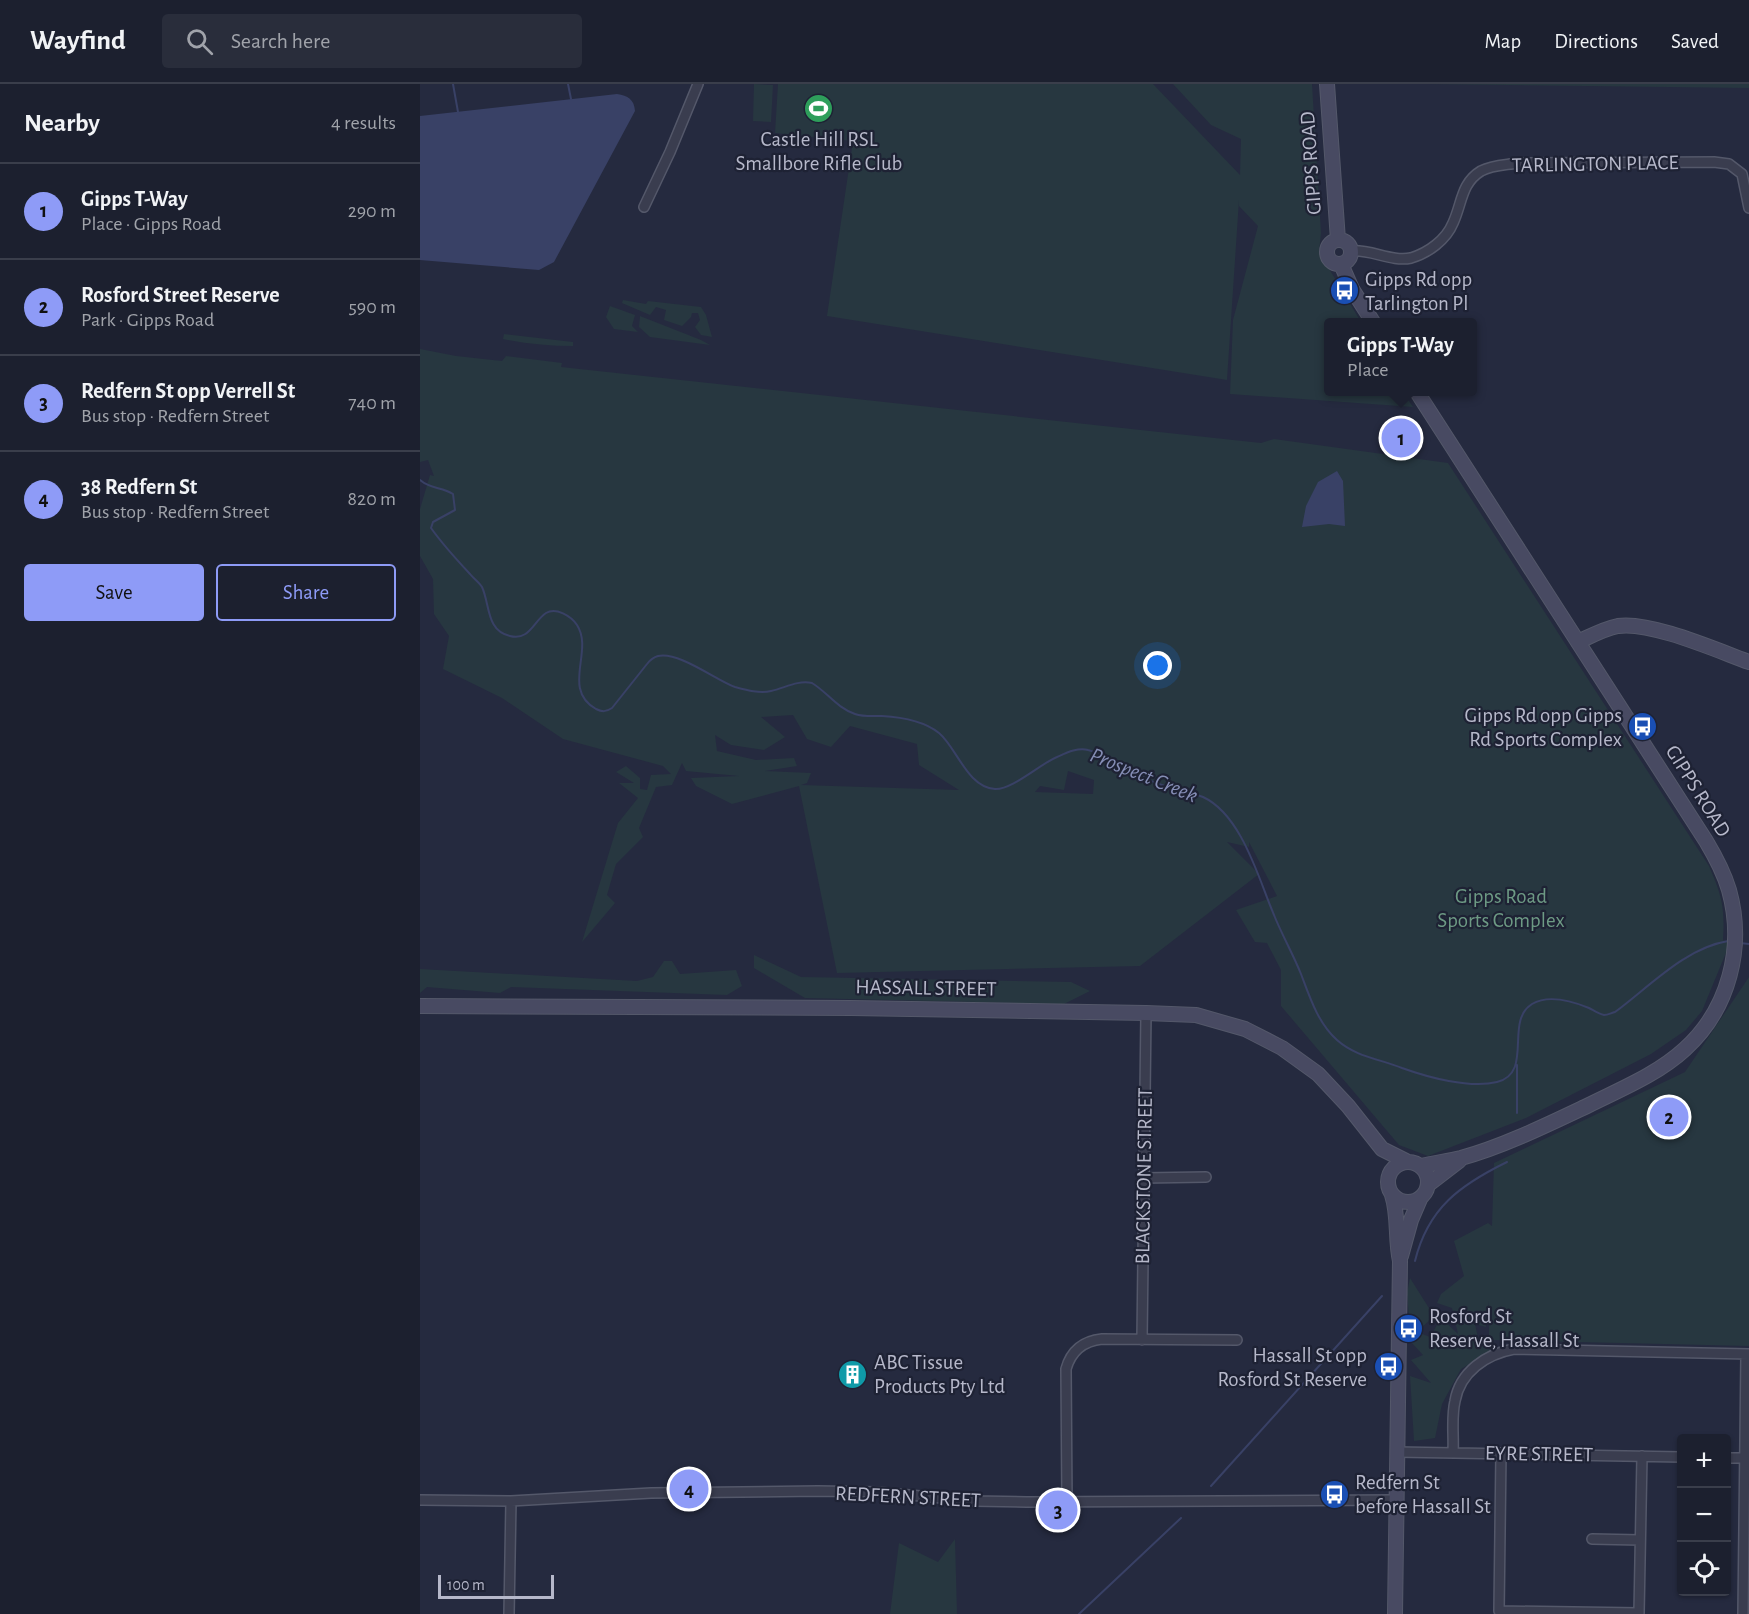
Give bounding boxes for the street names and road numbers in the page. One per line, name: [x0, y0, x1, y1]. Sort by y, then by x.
street label: GIPPS ROAD: [1297, 111, 1325, 215]
street label: TARLINGTON PLACE: [1511, 152, 1679, 176]
street label: GIPPS ROAD: [1662, 741, 1734, 841]
street label: HASSALL STREET: [855, 976, 997, 1000]
street label: BLACKSTONE STREET: [1132, 1088, 1156, 1264]
street label: EYRE STREET: [1485, 1443, 1593, 1465]
street label: REDFERN STREET: [834, 1483, 982, 1511]

